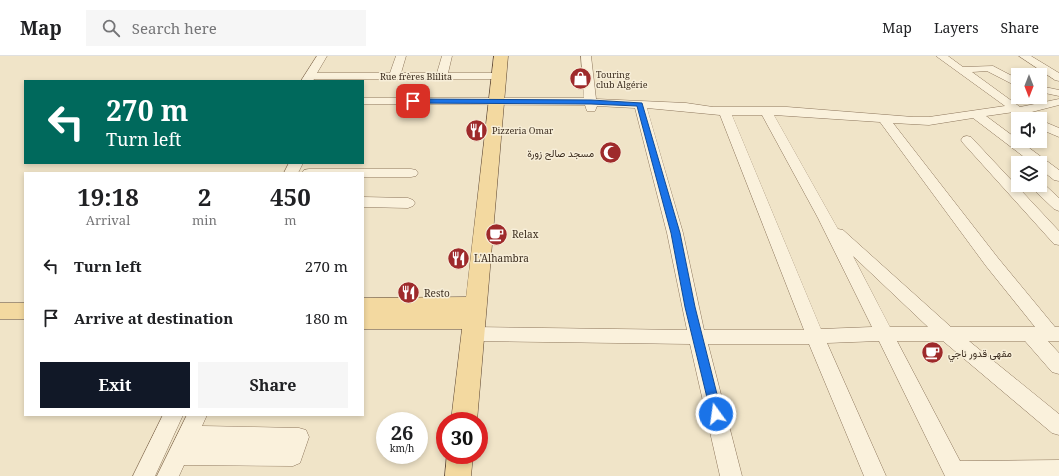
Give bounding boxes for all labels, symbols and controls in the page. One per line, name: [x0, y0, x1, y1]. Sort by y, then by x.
search box: [86, 10, 366, 46]
text: Map: [20, 15, 62, 41]
icon: search: [100, 17, 122, 39]
text: Search here: [132, 18, 217, 38]
text: Map: [882, 18, 912, 37]
text: Layers: [934, 18, 979, 37]
text: Share: [1001, 18, 1039, 37]
shop icon: Touring club Algérie: [567, 66, 593, 92]
place label: Touring club Algérie: [596, 68, 648, 91]
north arrow: [1011, 68, 1047, 104]
map controls: [1011, 68, 1047, 192]
street label: Rue frères Blilita: [380, 70, 452, 83]
pin: [396, 84, 430, 118]
icon: arrive: [402, 90, 424, 112]
text: 270 m: [106, 91, 188, 129]
icon: left: [40, 96, 92, 148]
button: sound: [1011, 112, 1047, 148]
restaurant icon: Pizzeria Omar: [463, 117, 489, 143]
place label: Pizzeria Omar: [492, 124, 554, 137]
text: Turn left: [106, 127, 181, 151]
mosque icon: مسجد صالح زورة: [597, 140, 623, 166]
place label: مسجد صالح زورة: [527, 146, 594, 160]
button: layers: [1011, 156, 1047, 192]
text: 19:18: [77, 180, 139, 213]
text: 2: [198, 180, 211, 213]
text: 450: [270, 180, 311, 213]
text: Arrival: [86, 211, 130, 229]
text: min: [192, 211, 217, 229]
text: m: [284, 211, 297, 229]
cafe icon: Relax: [484, 221, 510, 247]
place label: Relax: [512, 227, 539, 241]
restaurant icon: L'Alhambra: [446, 245, 472, 271]
place label: L'Alhambra: [474, 251, 529, 265]
icon: left: [40, 255, 62, 277]
text: Turn left: [74, 256, 142, 276]
text: 270 m: [305, 256, 348, 276]
restaurant icon: Resto: [396, 280, 422, 306]
place label: Resto: [424, 286, 450, 300]
icon: arrive: [40, 307, 62, 329]
text: Arrive at destination: [74, 308, 233, 328]
text: 180 m: [305, 308, 348, 328]
cafe icon: مقهى قدور ناجي: [919, 340, 945, 366]
place label: مقهى قدور ناجي: [948, 346, 1012, 362]
button: Exit: [40, 362, 190, 408]
button: Share: [198, 362, 348, 408]
position arrow: [695, 393, 737, 435]
speed limit sign: 30: [436, 412, 488, 464]
text: 26: [391, 419, 413, 446]
text: km/h: [390, 441, 414, 455]

